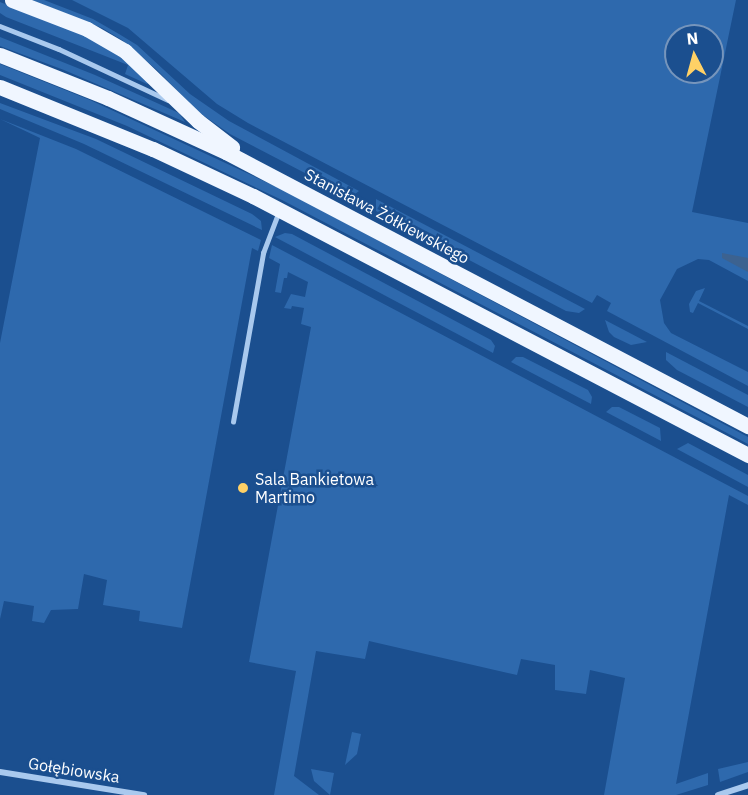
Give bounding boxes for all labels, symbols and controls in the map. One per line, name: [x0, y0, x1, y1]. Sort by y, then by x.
north arrow: [664, 24, 724, 84]
text: N: [686, 28, 699, 49]
street label: Stanisława Żółkiewskiego: [301, 164, 473, 268]
place label: Sala Bankietowa Martimo: [255, 469, 374, 507]
marker: Sala Bankietowa Martimo: [236, 481, 250, 495]
street label: Gołębiowska: [27, 753, 121, 787]

